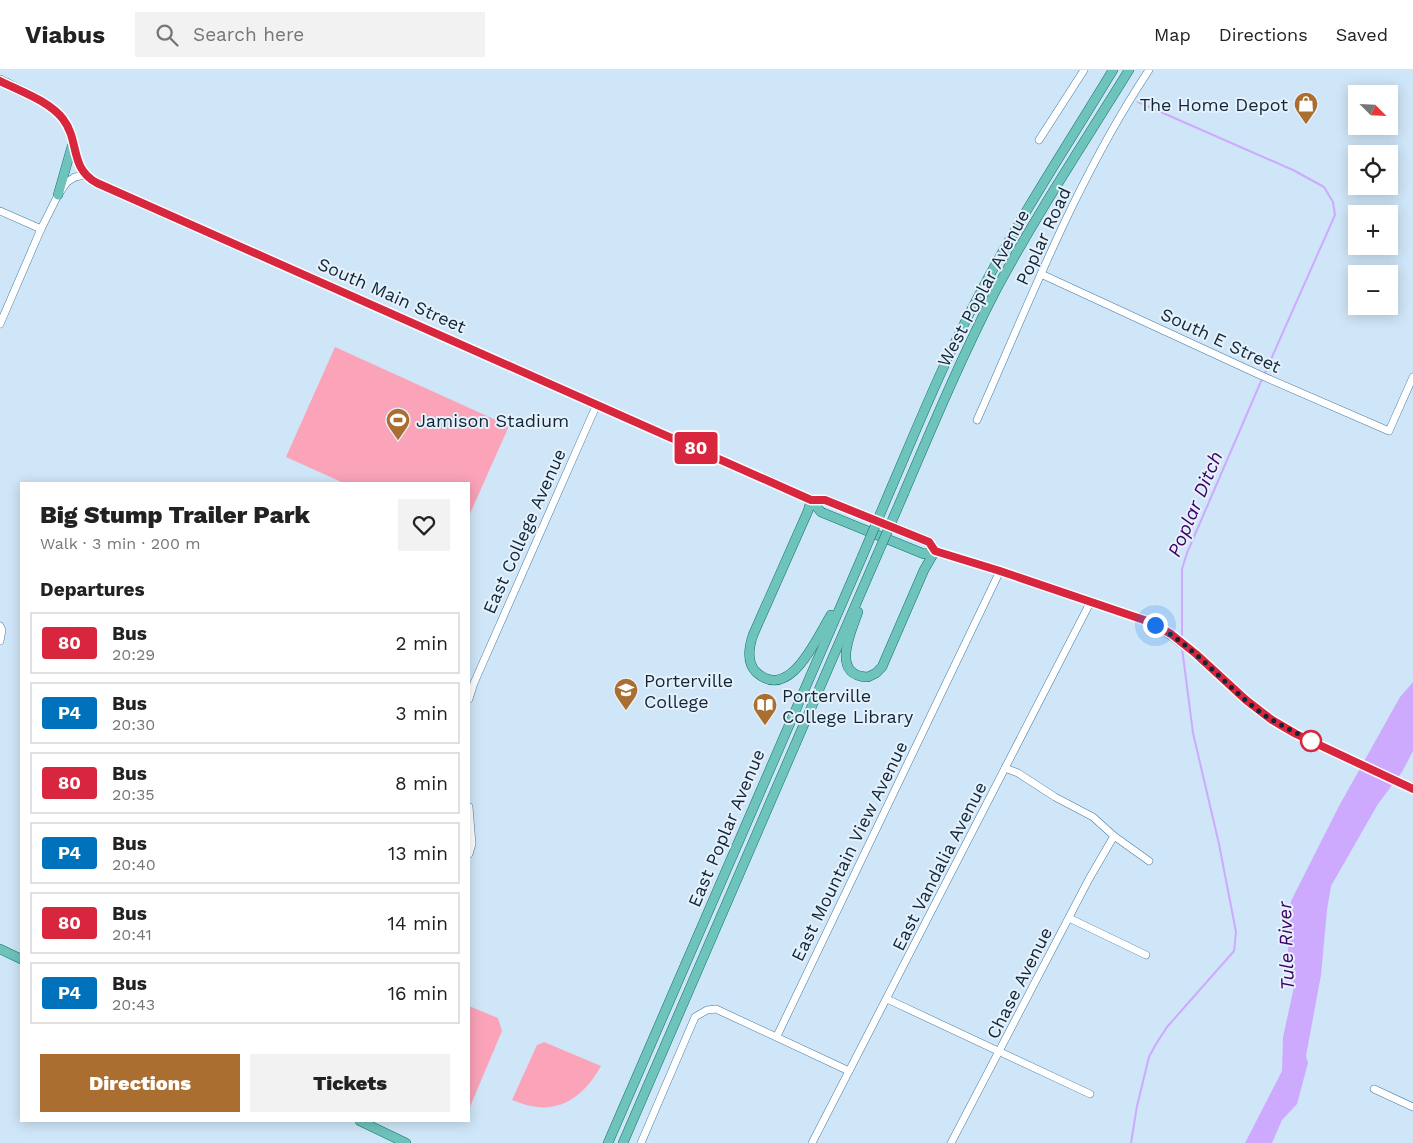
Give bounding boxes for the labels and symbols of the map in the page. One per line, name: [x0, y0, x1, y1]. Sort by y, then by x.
north arrow: [1348, 85, 1398, 135]
shop icon: The Home Depot: [1293, 91, 1319, 125]
place label: The Home Depot: [1139, 94, 1288, 115]
street label: Poplar Road: [1011, 184, 1075, 288]
street label: West Poplar Avenue: [933, 206, 1033, 370]
street label: South Main Street: [315, 253, 470, 337]
street label: South E Street: [1158, 303, 1285, 377]
sports icon: Jamison Stadium: [385, 407, 411, 441]
place label: Jamison Stadium: [416, 410, 569, 431]
line badge: 80: [674, 432, 718, 464]
street label: East College Avenue: [478, 445, 570, 617]
water label: Poplar Ditch: [1162, 448, 1228, 560]
your location: [1143, 613, 1168, 638]
place label: Porterville College: [644, 670, 733, 712]
school or university icon: Porterville College: [613, 677, 639, 711]
place label: Porterville College Library: [782, 685, 914, 727]
library icon: Porterville College Library: [752, 692, 778, 726]
unlabelled marker: [1300, 730, 1322, 752]
street label: East Mountain View Avenue: [786, 737, 912, 965]
street label: East Poplar Avenue: [683, 746, 769, 910]
street label: East Vandalia Avenue: [887, 778, 991, 954]
water label: Tule River: [1273, 900, 1299, 991]
street label: Chase Avenue: [982, 924, 1056, 1042]

